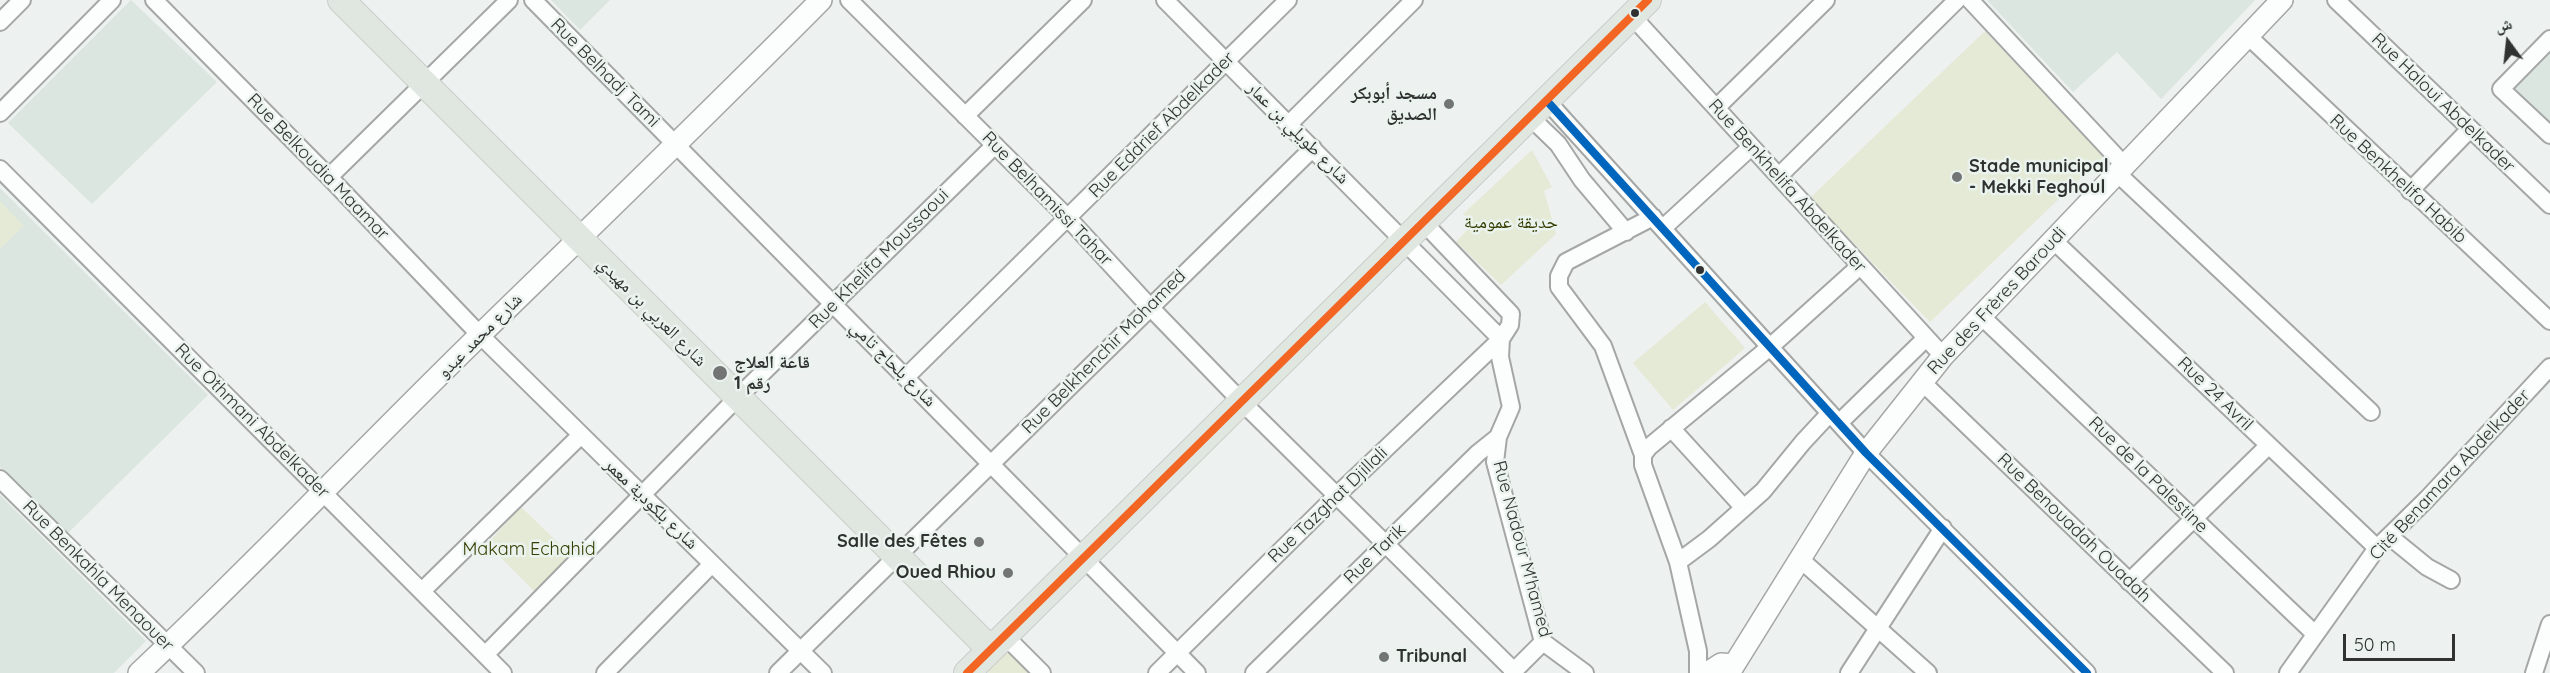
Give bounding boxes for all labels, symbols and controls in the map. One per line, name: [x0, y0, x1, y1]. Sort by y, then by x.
unlabelled marker: [1629, 7, 1641, 19]
north arrow: [2478, 12, 2538, 72]
text: ش: [2493, 13, 2514, 36]
street label: Rue Belhadj Tami: [546, 14, 664, 132]
street label: Rue Haloui Abdelkader: [2367, 29, 2519, 177]
street label: Rue Eddrief Abdelkader: [1084, 47, 1240, 203]
street label: شارع طويلي بن عمار: [1242, 77, 1354, 189]
place label: مسجد أبوبكر الصديق: [1351, 83, 1437, 125]
street label: Rue Belkoudia Maamar: [242, 89, 394, 245]
street label: Rue Benkhelifa Abdelkader: [1703, 95, 1871, 277]
marker: مسجد أبوبكر الصديق: [1442, 97, 1456, 111]
street label: Rue Benkhelifa Habib: [2325, 110, 2471, 248]
street label: Rue Belhamissi Tahar: [977, 127, 1117, 271]
place label: Stade municipal - Mekki Feghoul: [1969, 156, 2109, 198]
marker: Stade municipal - Mekki Feghoul: [1950, 170, 1964, 184]
street label: Rue Khelifa Moussaoui: [805, 185, 953, 333]
park label: حديقة عمومية: [1464, 212, 1558, 234]
street label: Rue des Frères Baroudi: [1923, 223, 2071, 379]
street label: شارع العربي بن مهيدي: [593, 253, 711, 371]
unlabelled marker: [1694, 264, 1706, 276]
street label: Rue Belkhenchir Mohamed: [1017, 265, 1191, 439]
street label: شارع محمد عبدو: [433, 289, 527, 383]
street label: شارع بلحاج تامي: [846, 317, 940, 411]
street label: Rue Othmani Abdelkader: [170, 339, 334, 503]
place label: قاعة العلاج رقم 1: [734, 352, 810, 394]
street label: Rue 24 Avril: [2173, 353, 2257, 435]
marker: قاعة العلاج رقم 1: [711, 364, 729, 382]
street label: Cité Benamara Abdelkader: [2365, 385, 2535, 565]
street label: Rue de la Palestine: [2084, 412, 2212, 538]
street label: Rue Tazghat Djillali: [1264, 442, 1392, 568]
street label: Rue Benouadah Ouadah: [1993, 449, 2155, 607]
street label: شارع بلكودية معمر: [600, 454, 702, 554]
street label: Rue Nadour M'hamed: [1488, 458, 1556, 640]
street label: Rue Benkahla Menaouer: [18, 496, 178, 656]
street label: Rue Tarik: [1340, 519, 1410, 589]
place label: Salle des Fêtes: [837, 531, 967, 553]
marker: Salle des Fêtes: [972, 535, 986, 549]
park label: Makam Echahid: [462, 539, 596, 561]
place label: Oued Rhiou: [896, 562, 996, 584]
marker: Oued Rhiou: [1001, 566, 1015, 580]
scale bar: [2346, 622, 2458, 660]
text: 50 m: [2354, 633, 2396, 656]
place label: Tribunal: [1396, 646, 1467, 668]
marker: Tribunal: [1377, 650, 1391, 664]

